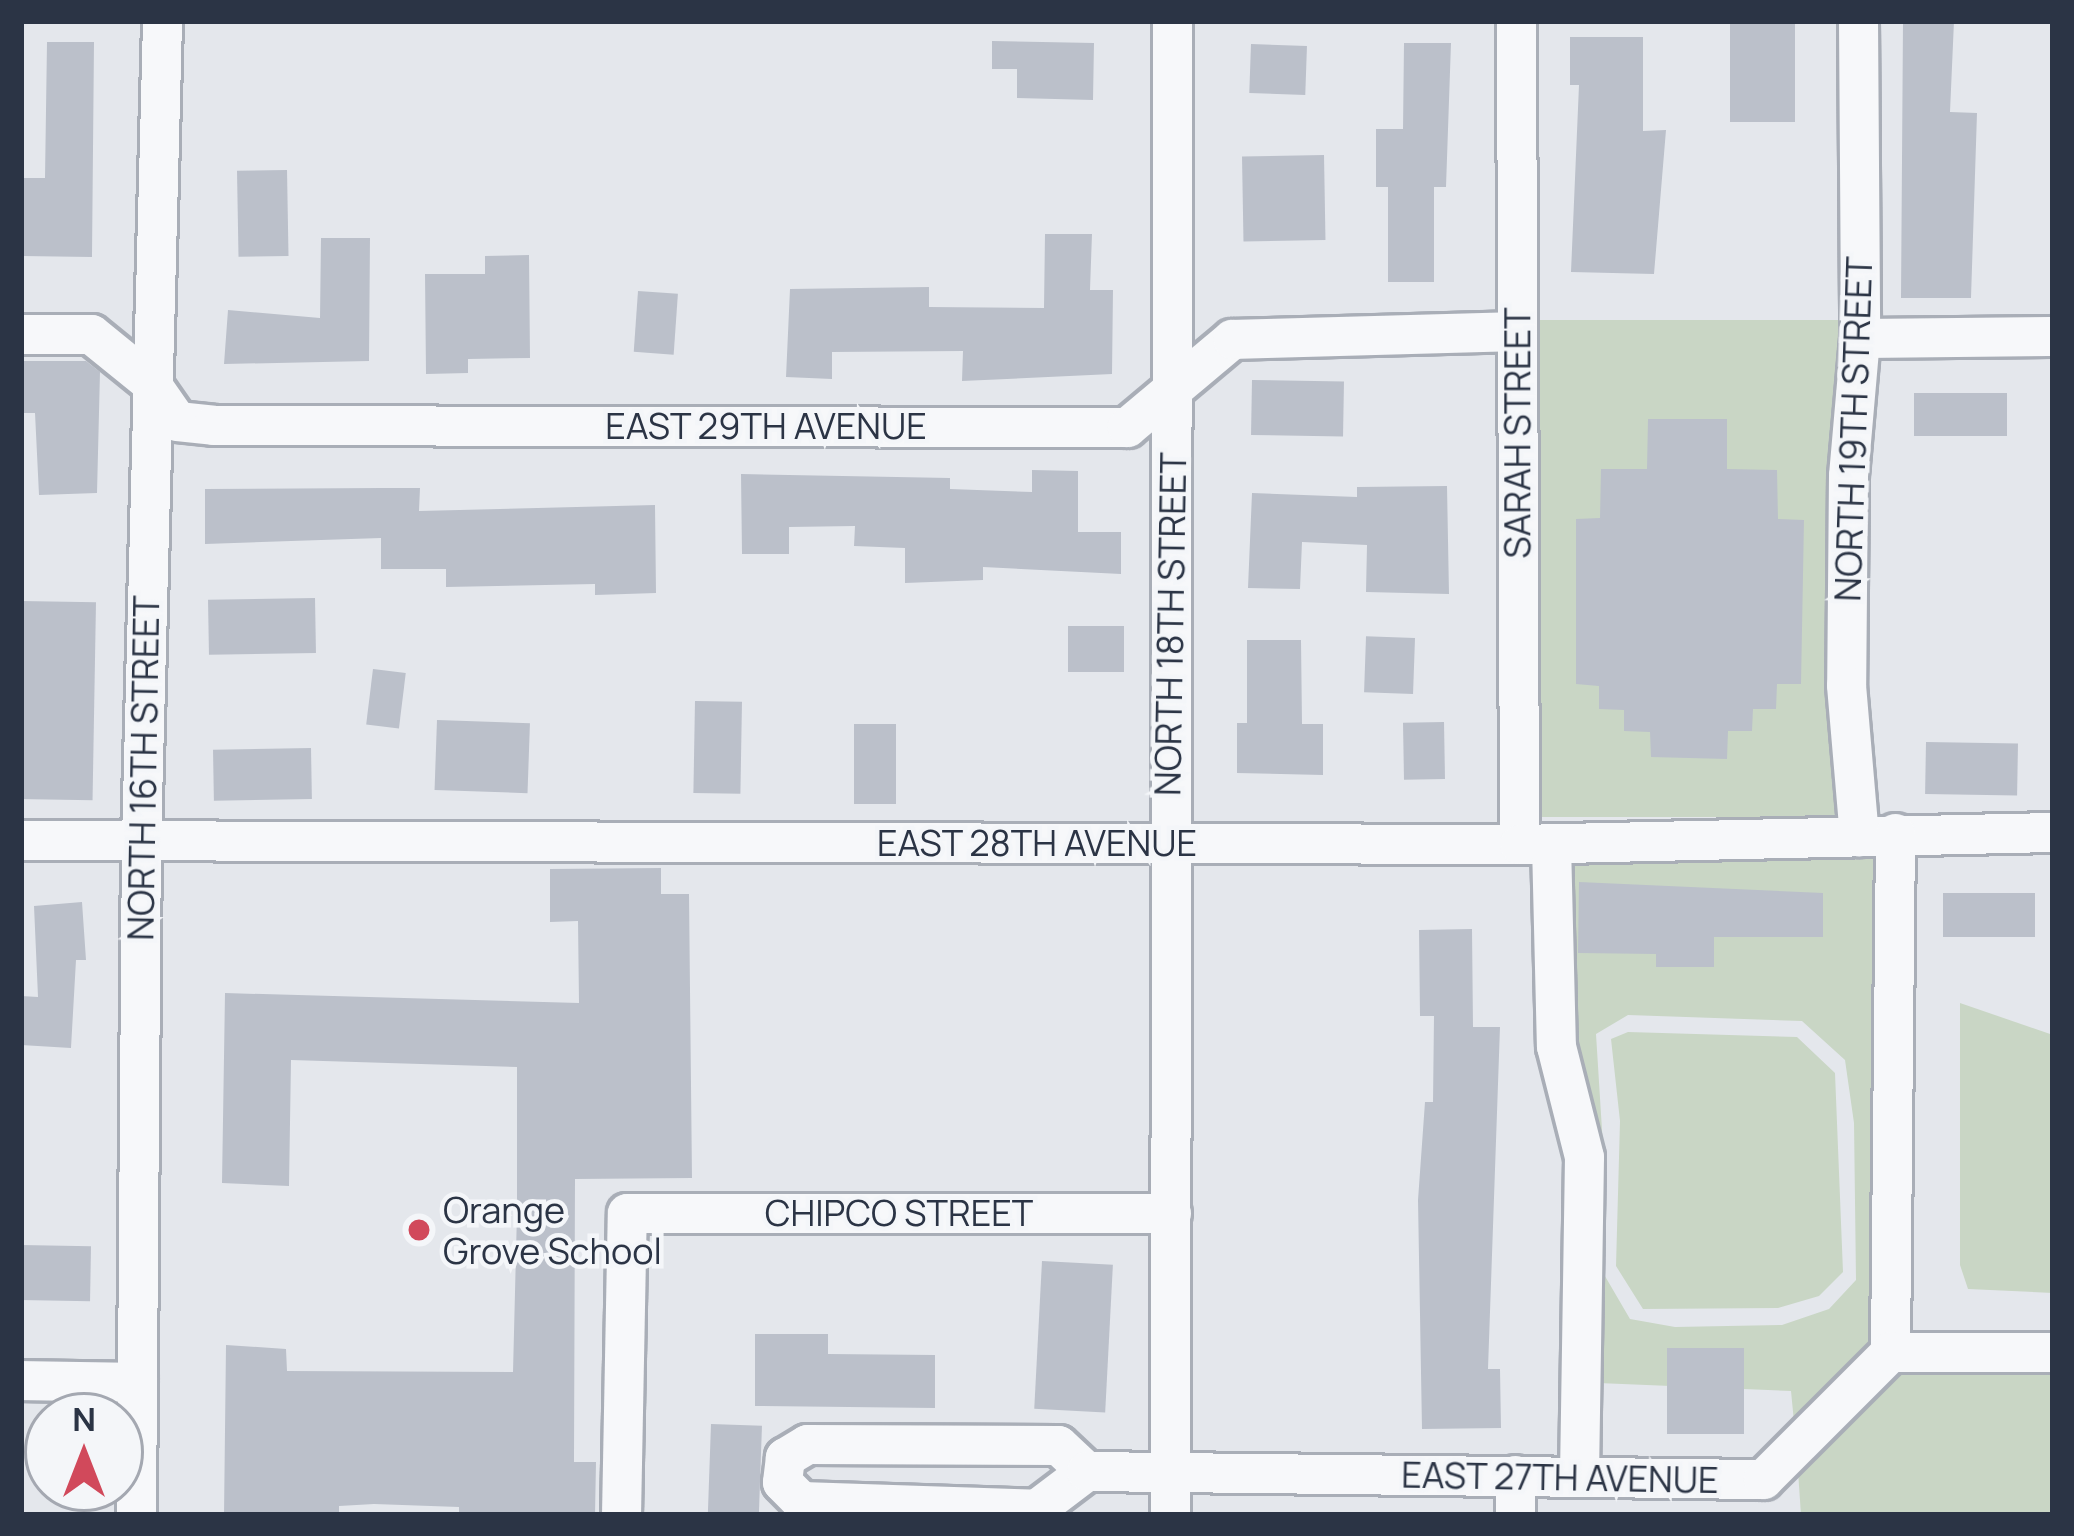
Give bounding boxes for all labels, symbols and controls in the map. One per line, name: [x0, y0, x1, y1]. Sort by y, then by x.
street label: NORTH 19TH STREET: [1825, 256, 1881, 602]
street label: SARAH STREET: [1495, 307, 1539, 559]
street label: EAST 29TH AVENUE: [605, 404, 927, 448]
street label: NORTH 18TH STREET: [1145, 452, 1195, 796]
street label: NORTH 16TH STREET: [118, 595, 168, 941]
street label: EAST 28TH AVENUE: [876, 821, 1198, 865]
place label: Orange Grove School: [443, 1187, 662, 1272]
street label: CHIPCO STREET: [765, 1191, 1033, 1235]
marker: Orange Grove School: [406, 1217, 432, 1243]
north arrow: [24, 1392, 144, 1512]
text: N: [72, 1396, 96, 1441]
street label: EAST 27TH AVENUE: [1400, 1453, 1720, 1501]

